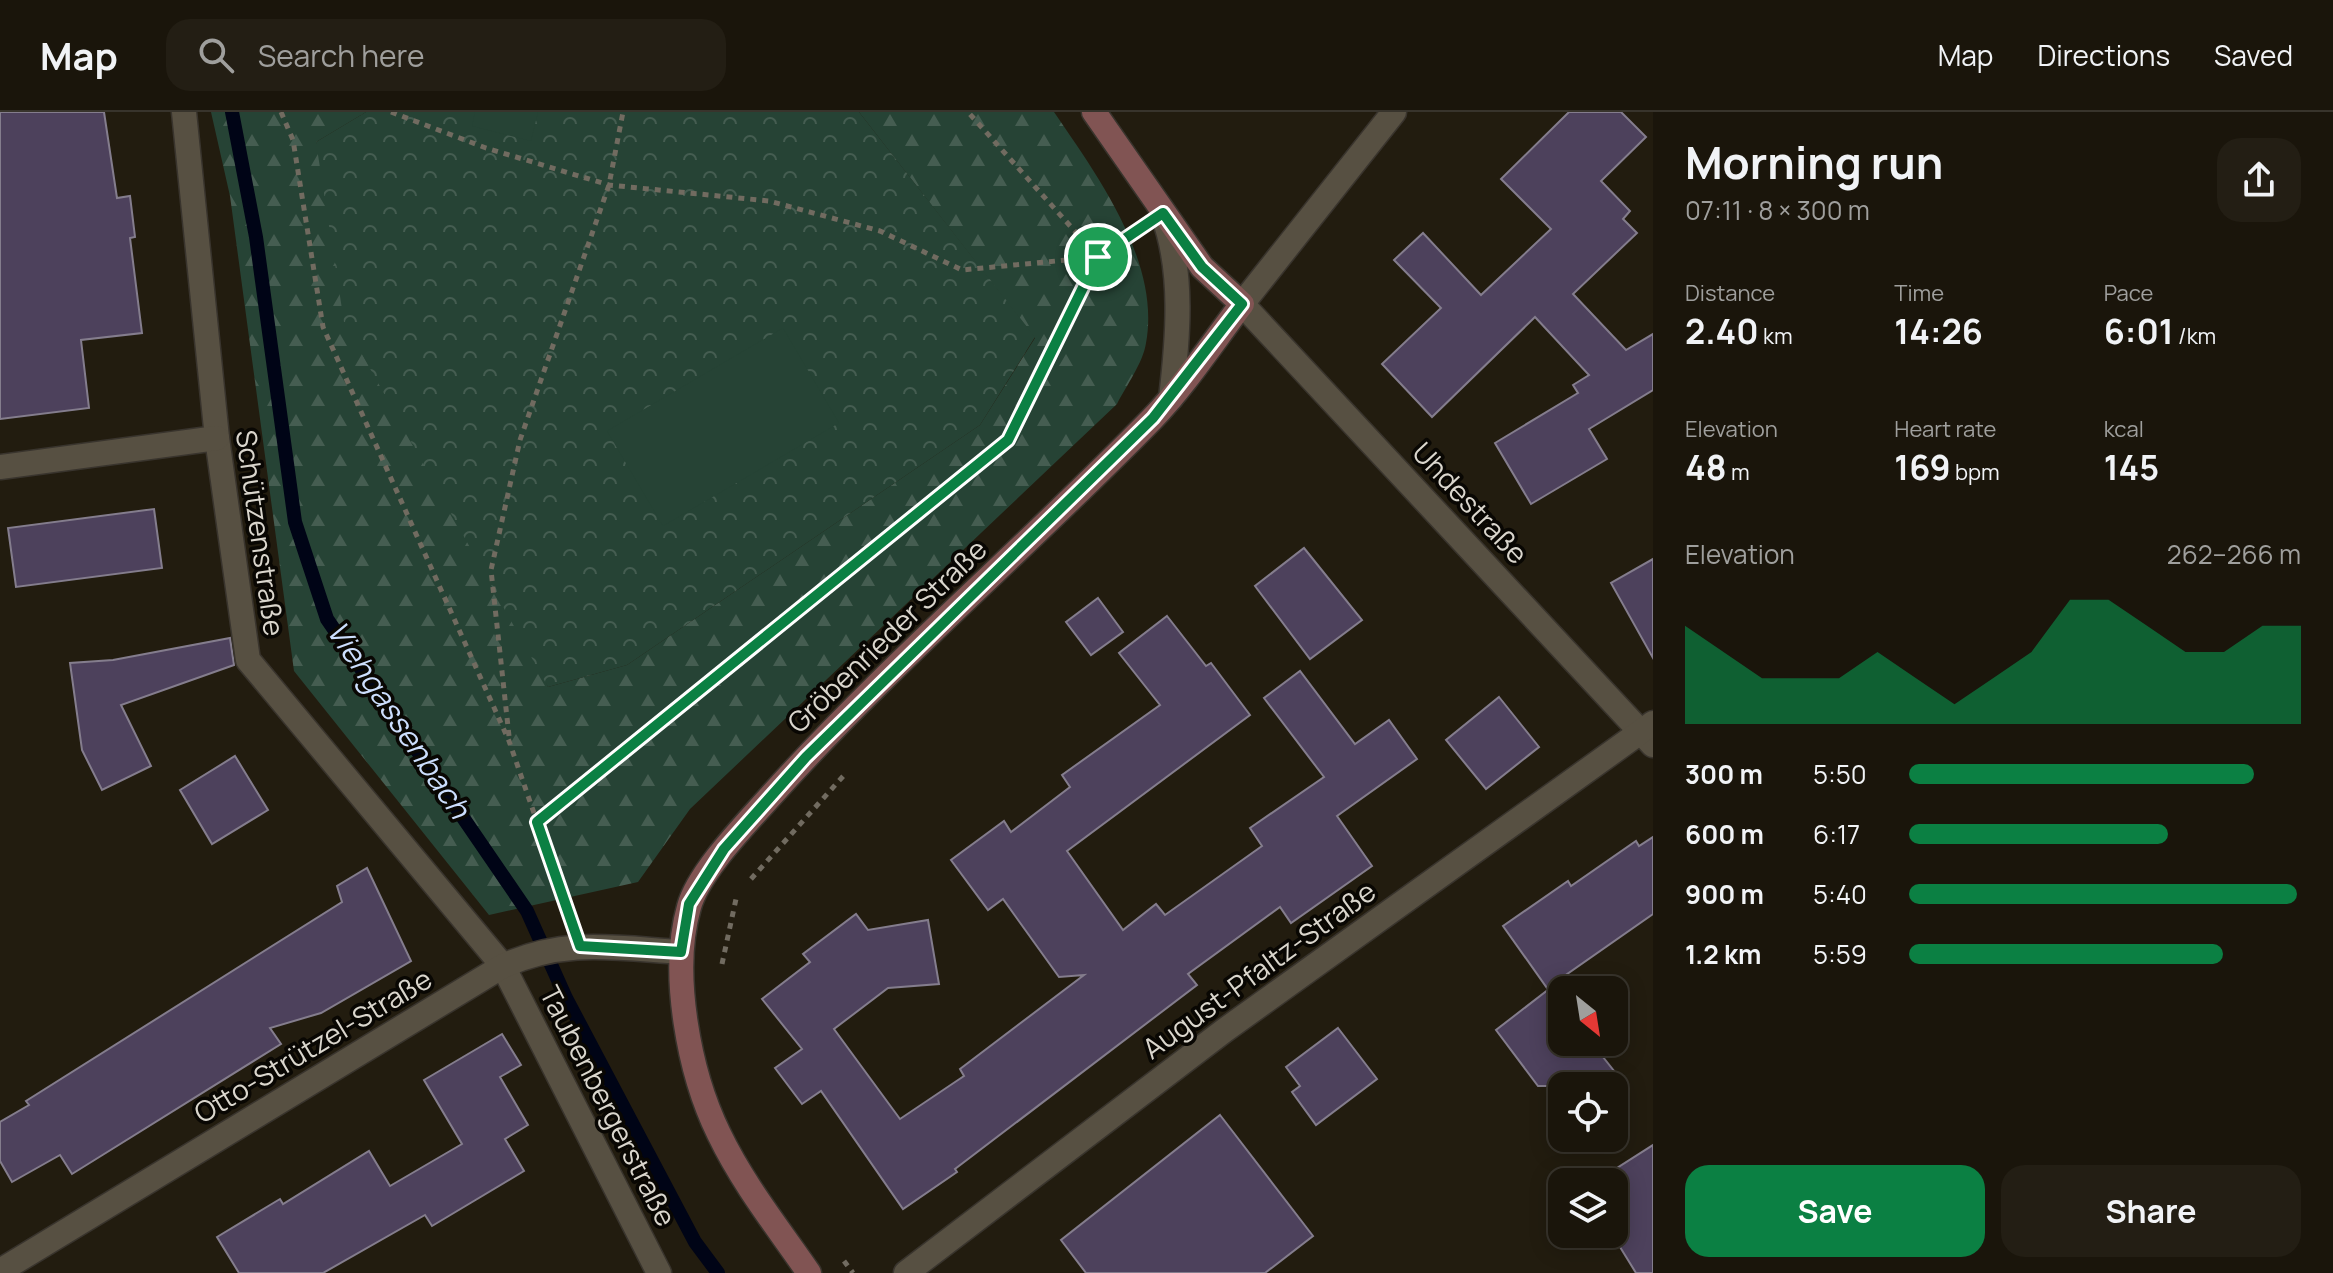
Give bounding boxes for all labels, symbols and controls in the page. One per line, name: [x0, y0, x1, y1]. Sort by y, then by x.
search box: [166, 19, 726, 91]
text: Map: [40, 29, 118, 81]
icon: search: [194, 33, 238, 77]
text: Search here: [258, 35, 425, 76]
text: Map: [1938, 36, 1993, 74]
text: Directions: [2037, 36, 2170, 74]
text: Saved: [2214, 36, 2293, 74]
text: Morning run: [1685, 132, 1943, 192]
button: share: [2217, 138, 2301, 222]
text: 07:11 · 8 × 300 m: [1685, 192, 1870, 228]
pin: [1064, 223, 1132, 291]
icon: arrive: [1076, 235, 1120, 279]
text: Distance: [1685, 278, 1775, 308]
text: Time: [1894, 278, 1944, 308]
text: Pace: [2104, 278, 2153, 308]
text: 2.40: [1685, 308, 1759, 354]
text: 14:26: [1894, 308, 1983, 354]
text: 6:01: [2104, 308, 2174, 354]
text: km: [1759, 321, 1793, 351]
text: /km: [2174, 321, 2216, 351]
text: Elevation: [1685, 414, 1778, 444]
text: Heart rate: [1894, 414, 1996, 444]
text: kcal: [2104, 414, 2144, 444]
street label: Schützenstraße: [228, 427, 294, 638]
street label: Uhdestraße: [1405, 433, 1537, 571]
text: 48: [1685, 444, 1727, 490]
text: 169: [1894, 444, 1951, 490]
text: 145: [2104, 444, 2159, 490]
text: m: [1727, 457, 1750, 487]
text: bpm: [1951, 457, 2000, 487]
street label: Gröbenrieder Straße: [778, 530, 994, 741]
text: Elevation: [1685, 536, 1795, 572]
text: 262–266 m: [2167, 536, 2301, 572]
water label: Viehgassenbach: [318, 613, 481, 827]
text: 300 m: [1685, 756, 1763, 792]
text: 5:50: [1813, 756, 1867, 792]
text: 600 m: [1685, 816, 1764, 852]
text: 6:17: [1813, 816, 1860, 852]
street label: August-Pfaltz-Straße: [1134, 872, 1383, 1067]
text: 900 m: [1685, 876, 1764, 912]
text: 5:40: [1813, 876, 1867, 912]
text: 1.2 km: [1685, 936, 1761, 972]
text: 5:59: [1813, 936, 1867, 972]
street label: Otto-Strützel-Straße: [187, 959, 438, 1131]
north arrow: [1548, 976, 1628, 1056]
map controls: [1548, 976, 1628, 1248]
street label: Taubenbergerstraße: [532, 979, 686, 1232]
button: locate: [1548, 1072, 1628, 1152]
button: Save: [1685, 1165, 1985, 1257]
button: Share: [2001, 1165, 2301, 1257]
button: layers: [1548, 1168, 1628, 1248]

